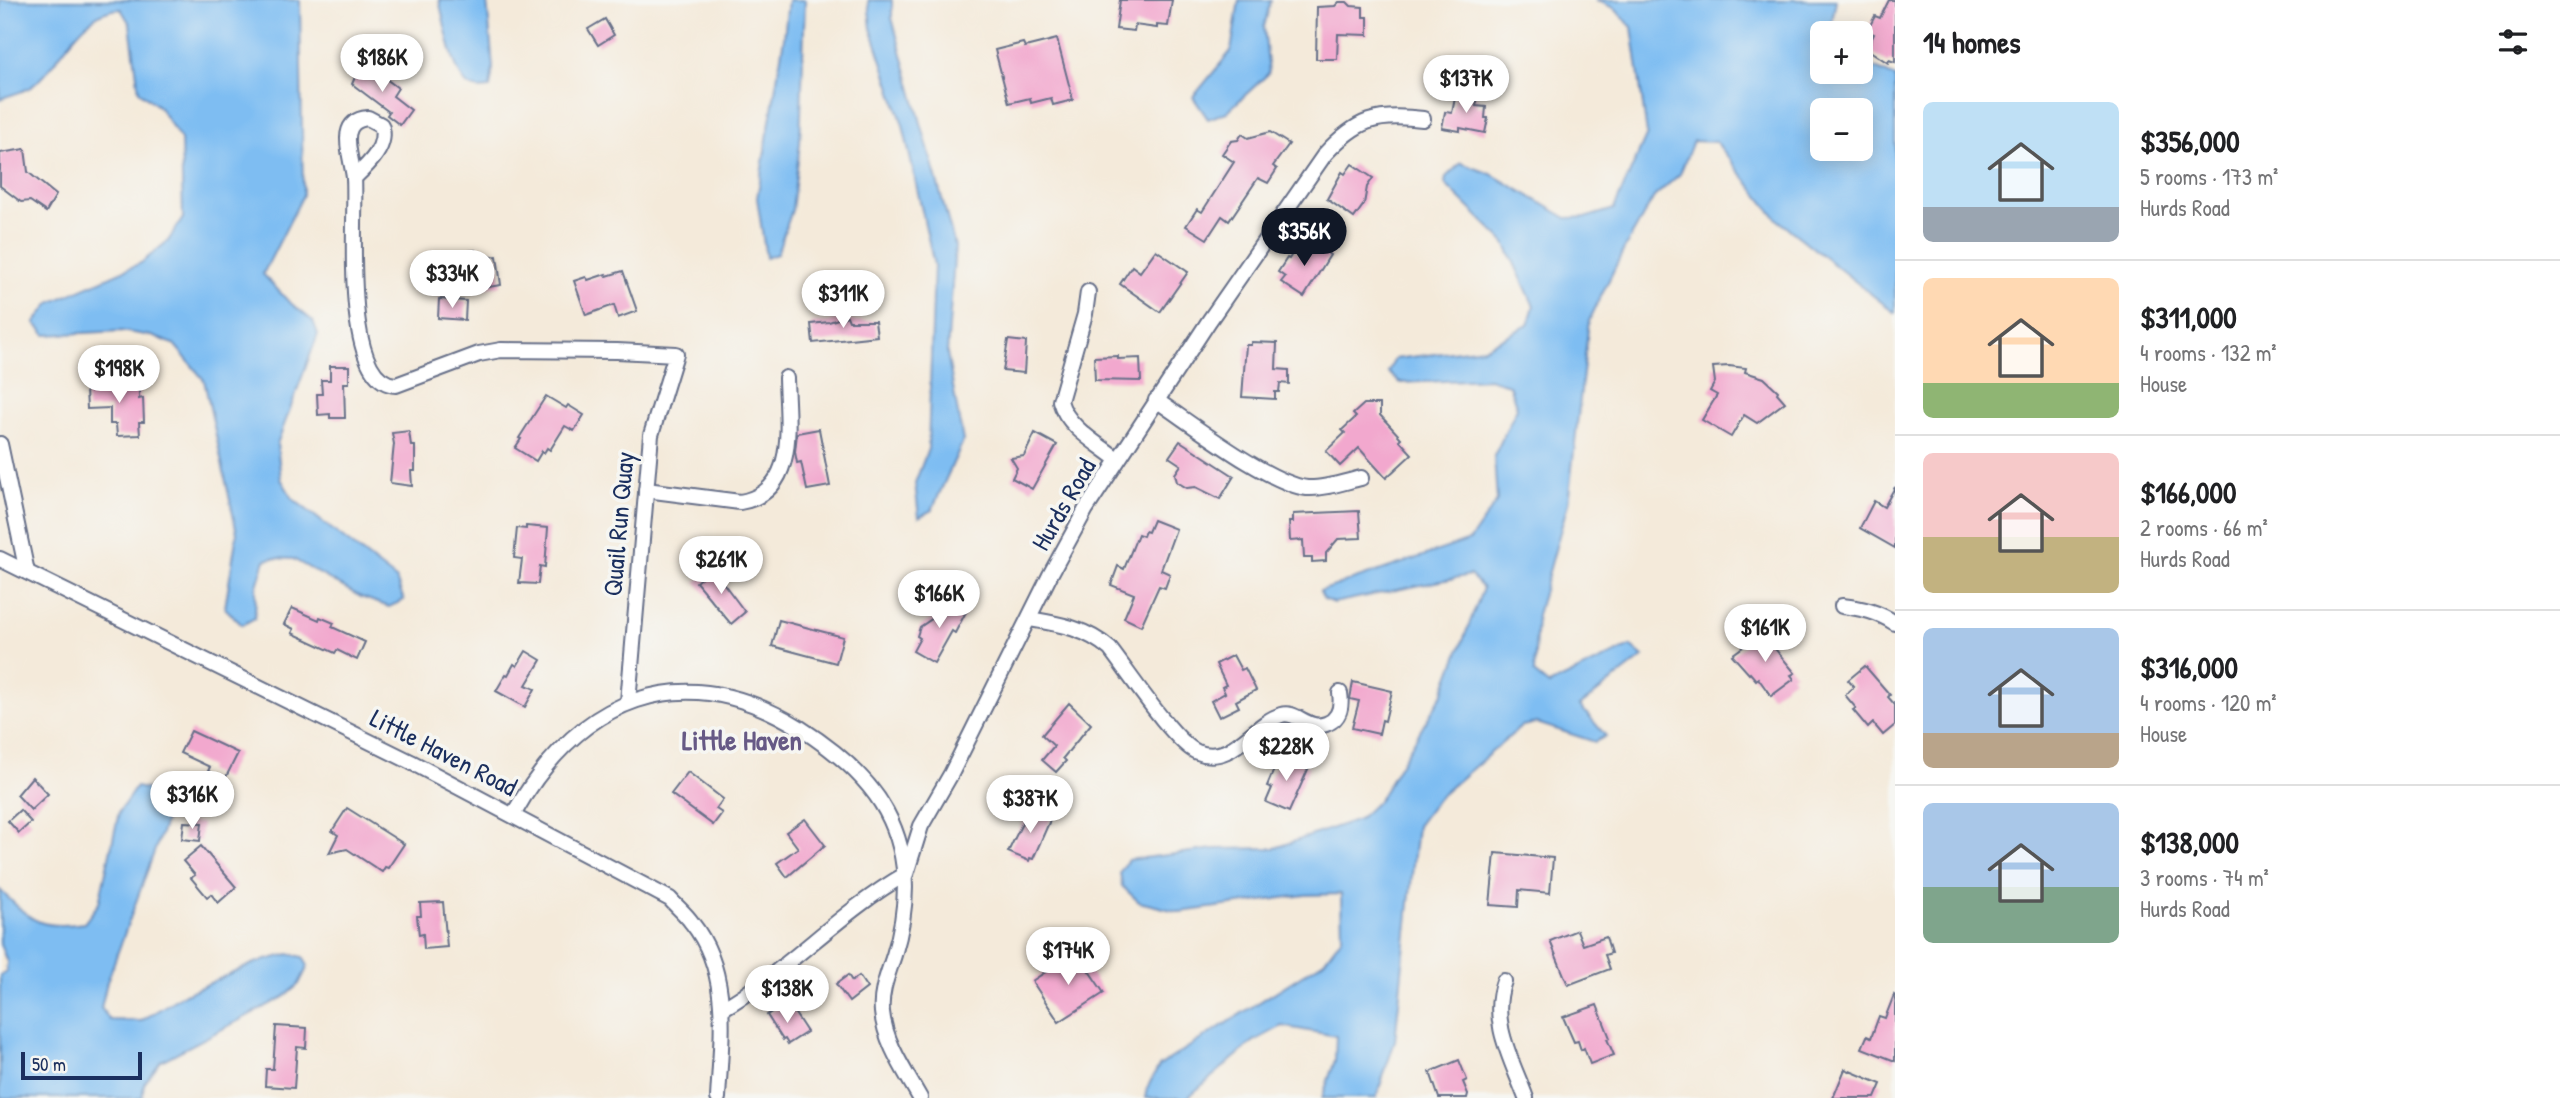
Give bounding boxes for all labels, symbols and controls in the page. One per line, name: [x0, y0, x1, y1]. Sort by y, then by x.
map controls: [1810, 21, 1873, 161]
button: +: [1810, 21, 1873, 84]
text: 14 homes: [1923, 22, 2021, 62]
icon: filters: [2494, 23, 2532, 61]
pin: $186K: [333, 34, 431, 94]
text: $186K: [356, 41, 408, 72]
pin: $137K: [1417, 55, 1515, 115]
text: $137K: [1439, 62, 1493, 93]
button: −: [1810, 98, 1873, 161]
text: $356,000: [2140, 121, 2240, 161]
icon: home: [1979, 130, 2063, 214]
text: 5 rooms · 173 m²: [2140, 161, 2278, 192]
text: Hurds Road: [2140, 192, 2230, 223]
pin: $356K: [1255, 208, 1353, 268]
text: $356K: [1278, 215, 1330, 246]
pin: $334K: [403, 250, 501, 310]
text: $334K: [426, 257, 478, 288]
pin: $311K: [794, 270, 892, 330]
text: $311K: [818, 277, 868, 308]
text: $311,000: [2140, 297, 2237, 337]
icon: home: [1979, 306, 2063, 390]
text: 4 rooms · 132 m²: [2140, 337, 2277, 368]
pin: $198K: [70, 346, 168, 405]
text: $198K: [94, 352, 144, 383]
text: House: [2140, 368, 2187, 399]
street label: Quail Run Quay: [594, 450, 642, 598]
street label: Hurds Road: [1023, 451, 1103, 557]
text: $166,000: [2140, 472, 2236, 512]
icon: home: [1979, 481, 2063, 565]
text: 2 rooms · 66 m²: [2140, 512, 2268, 543]
pin: $261K: [672, 536, 770, 596]
text: $261K: [695, 543, 747, 574]
text: Hurds Road: [2140, 543, 2230, 574]
pin: $166K: [890, 570, 988, 630]
text: $166K: [914, 577, 964, 608]
pin: $161K: [1716, 604, 1814, 664]
text: $161K: [1740, 611, 1790, 642]
text: $316,000: [2140, 647, 2238, 687]
icon: home: [1979, 656, 2063, 740]
text: 4 rooms · 120 m²: [2140, 687, 2277, 718]
street label: Little Haven Road: [365, 700, 523, 804]
text: House: [2140, 718, 2187, 749]
district label: Little Haven: [682, 721, 802, 759]
pin: $228K: [1237, 724, 1335, 783]
text: $228K: [1258, 730, 1314, 761]
pin: $316K: [143, 772, 241, 831]
pin: $387K: [981, 776, 1079, 835]
text: $316K: [166, 778, 218, 809]
text: $387K: [1002, 782, 1058, 813]
text: $138,000: [2140, 822, 2239, 862]
icon: home: [1979, 831, 2063, 915]
text: 3 rooms · 74 m²: [2140, 862, 2269, 893]
text: Hurds Road: [2140, 893, 2230, 924]
pin: $174K: [1019, 928, 1117, 987]
text: $174K: [1042, 934, 1094, 965]
pin: $138K: [738, 965, 836, 1025]
text: $138K: [761, 972, 813, 1003]
scale bar: [21, 1049, 142, 1081]
text: 50 m: [32, 1051, 66, 1077]

